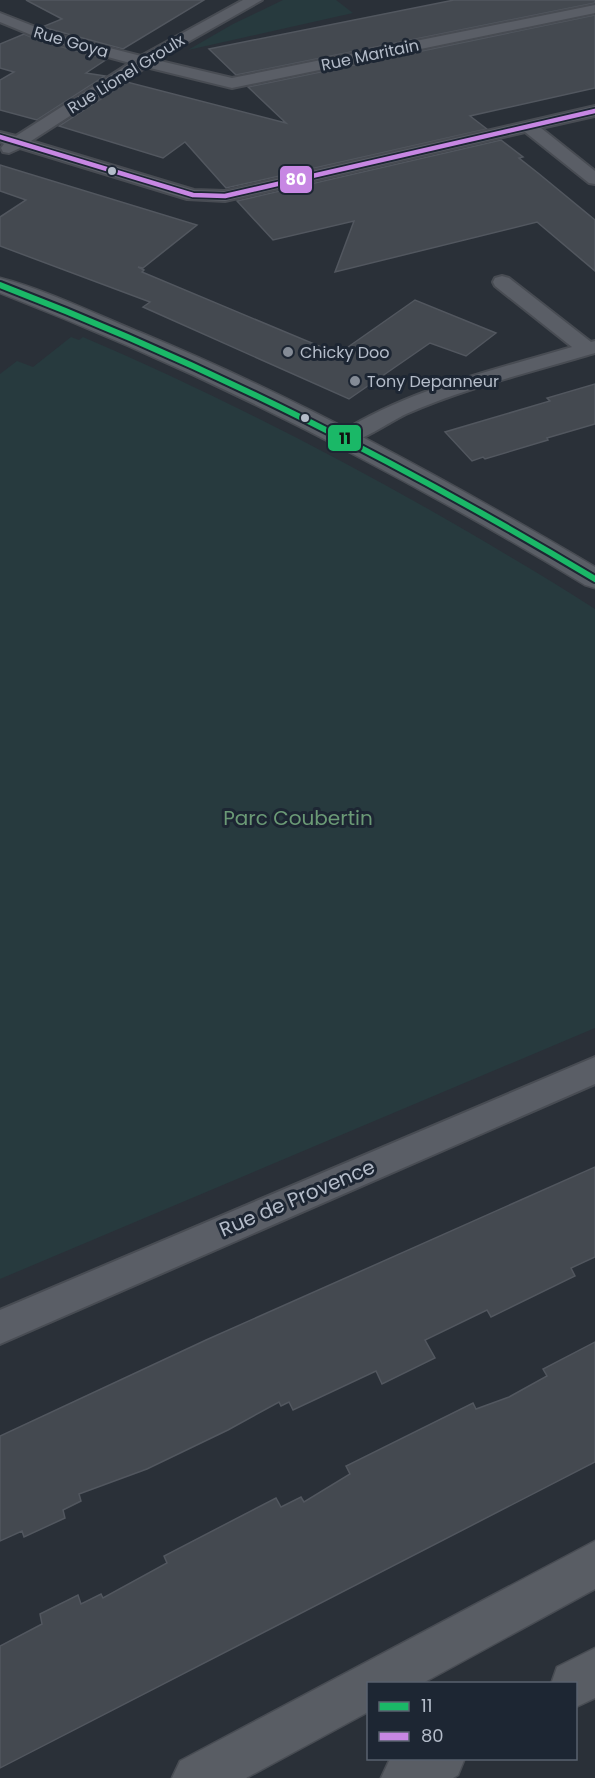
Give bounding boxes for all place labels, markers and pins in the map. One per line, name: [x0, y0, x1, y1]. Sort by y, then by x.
unlabelled marker: [106, 165, 118, 177]
place label: Chicky Doo: [300, 341, 390, 364]
marker: Chicky Doo: [281, 345, 295, 359]
place label: Tony Depanneur: [367, 370, 499, 393]
marker: Tony Depanneur: [348, 374, 362, 388]
unlabelled marker: [299, 412, 311, 424]

